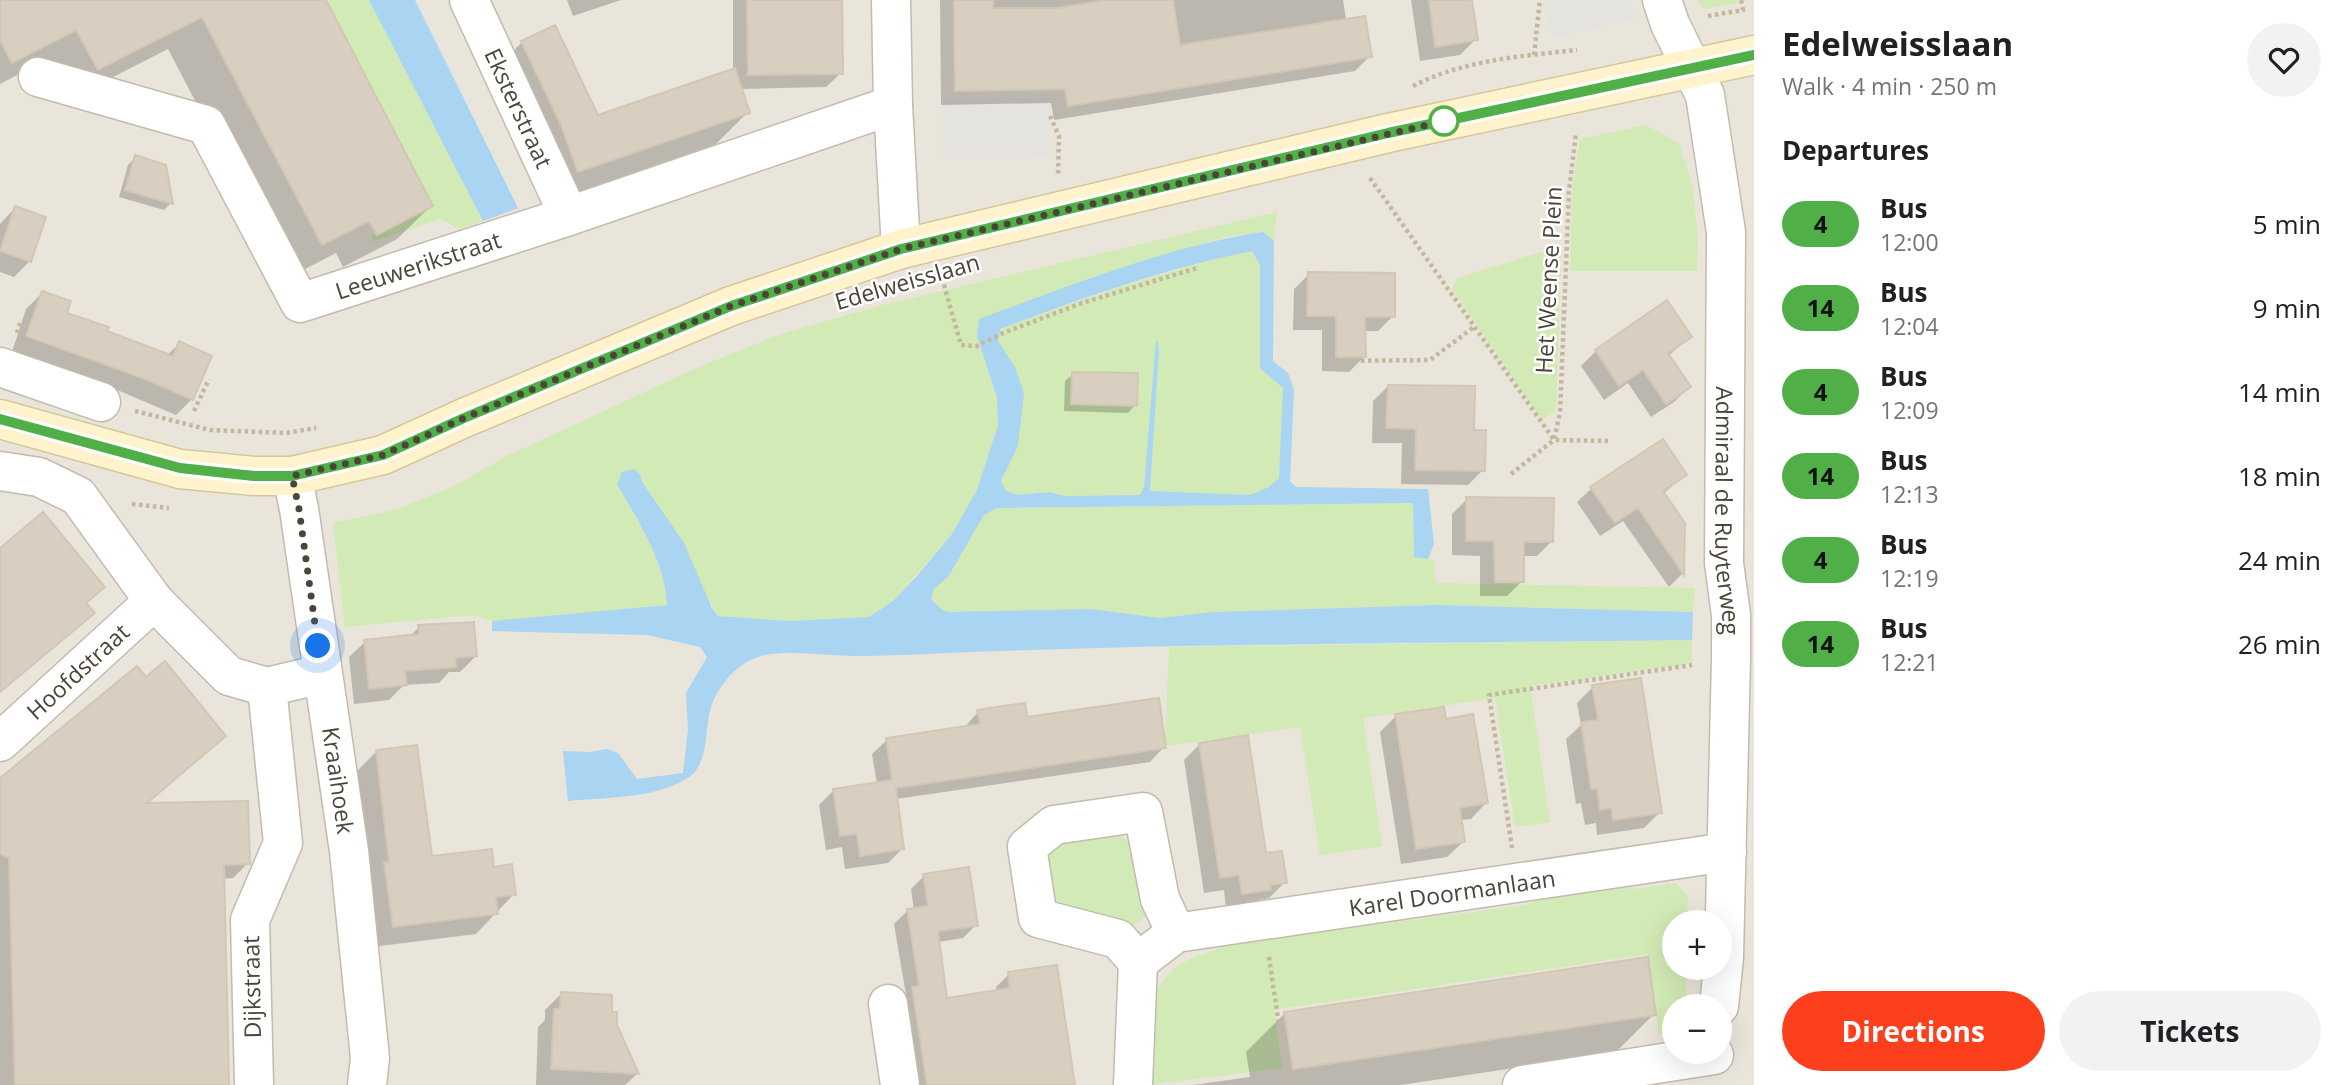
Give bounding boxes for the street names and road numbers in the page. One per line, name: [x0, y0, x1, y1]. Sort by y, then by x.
street label: Eksterstraat: [477, 43, 561, 173]
street label: Het Weense Plein: [1527, 186, 1569, 374]
street label: Leeuwerikstraat: [331, 223, 505, 307]
street label: Edelweisslaan: [831, 245, 983, 317]
street label: Admiraal de Ruyterweg: [1708, 386, 1747, 636]
street label: Hoofdstraat: [19, 616, 136, 726]
street label: Kraaihoek: [315, 725, 362, 836]
street label: Karel Doormanlaan: [1347, 861, 1558, 923]
street label: Dijkstraat: [234, 935, 268, 1039]

